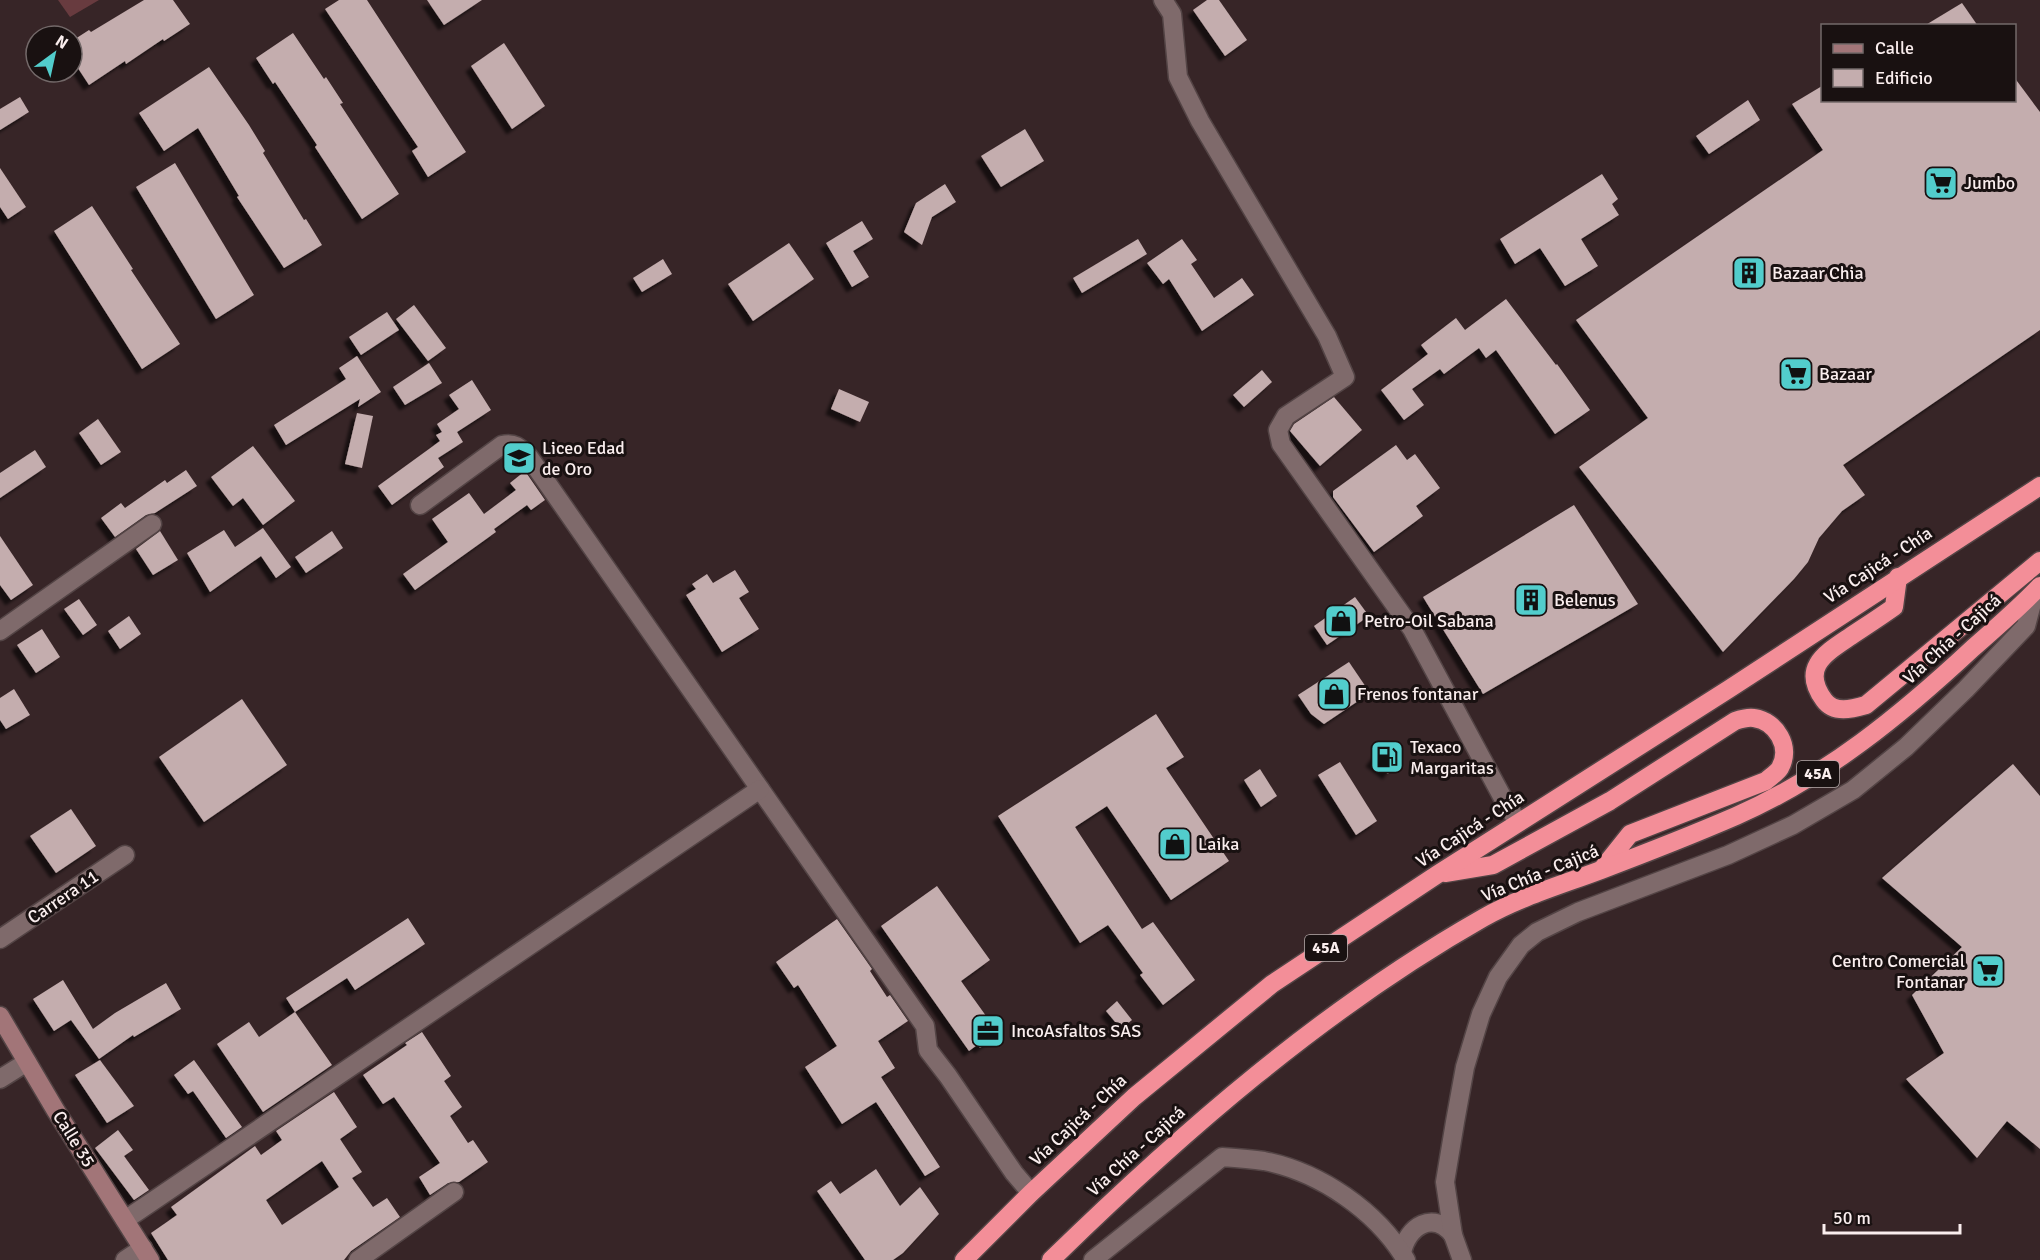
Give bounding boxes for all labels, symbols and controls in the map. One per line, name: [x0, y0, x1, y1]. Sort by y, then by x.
north arrow: [24, 24, 84, 84]
legend: [1821, 24, 2016, 102]
text: N: [52, 31, 72, 54]
text: Calle: [1875, 37, 1914, 59]
text: Edificio: [1875, 67, 1933, 89]
supermarket icon: Jumbo: [1923, 165, 1959, 201]
place label: Jumbo: [1964, 172, 2015, 194]
building icon: Bazaar Chia: [1731, 255, 1767, 291]
place label: Bazaar Chia: [1772, 262, 1864, 284]
supermarket icon: Bazaar: [1778, 356, 1814, 392]
place label: Bazaar: [1819, 363, 1872, 385]
place label: Liceo Edad de Oro: [542, 437, 625, 480]
school or university icon: Liceo Edad de Oro: [501, 440, 537, 476]
street label: Vía Cajicá - Chía: [1820, 522, 1936, 608]
building icon: Belenus: [1513, 582, 1549, 618]
place label: Belenus: [1554, 589, 1616, 611]
street label: Vía Chía - Cajicá: [1898, 589, 2006, 689]
shop icon: Petro-Oil Sabana: [1323, 603, 1359, 639]
place label: Petro-Oil Sabana: [1364, 610, 1494, 632]
shop icon: Frenos fontanar: [1316, 676, 1352, 712]
place label: Frenos fontanar: [1357, 683, 1479, 705]
place label: Texaco Margaritas: [1410, 736, 1494, 779]
fuel station icon: Texaco Margaritas: [1369, 739, 1405, 775]
road number: 45A: [1797, 761, 1839, 787]
street label: Vía Cajicá - Chía: [1412, 786, 1528, 872]
shop icon: Laika: [1157, 826, 1193, 862]
place label: Laika: [1198, 833, 1239, 855]
street label: Vía Chía - Cajicá: [1478, 839, 1602, 907]
street label: Carrera 11: [23, 865, 103, 929]
road number: 45A: [1305, 935, 1347, 961]
place label: Centro Comercial Fontanar: [1832, 950, 1965, 993]
supermarket icon: Centro Comercial Fontanar: [1970, 953, 2006, 989]
office icon: IncoAsfaltos SAS: [970, 1013, 1006, 1049]
place label: IncoAsfaltos SAS: [1011, 1020, 1141, 1042]
street label: Vía Cajicá - Chía: [1025, 1069, 1131, 1171]
street label: Vía Chía - Cajicá: [1082, 1101, 1190, 1201]
street label: Calle 35: [48, 1107, 100, 1171]
scale bar: [1824, 1197, 1960, 1235]
text: 50 m: [1833, 1207, 1871, 1229]

